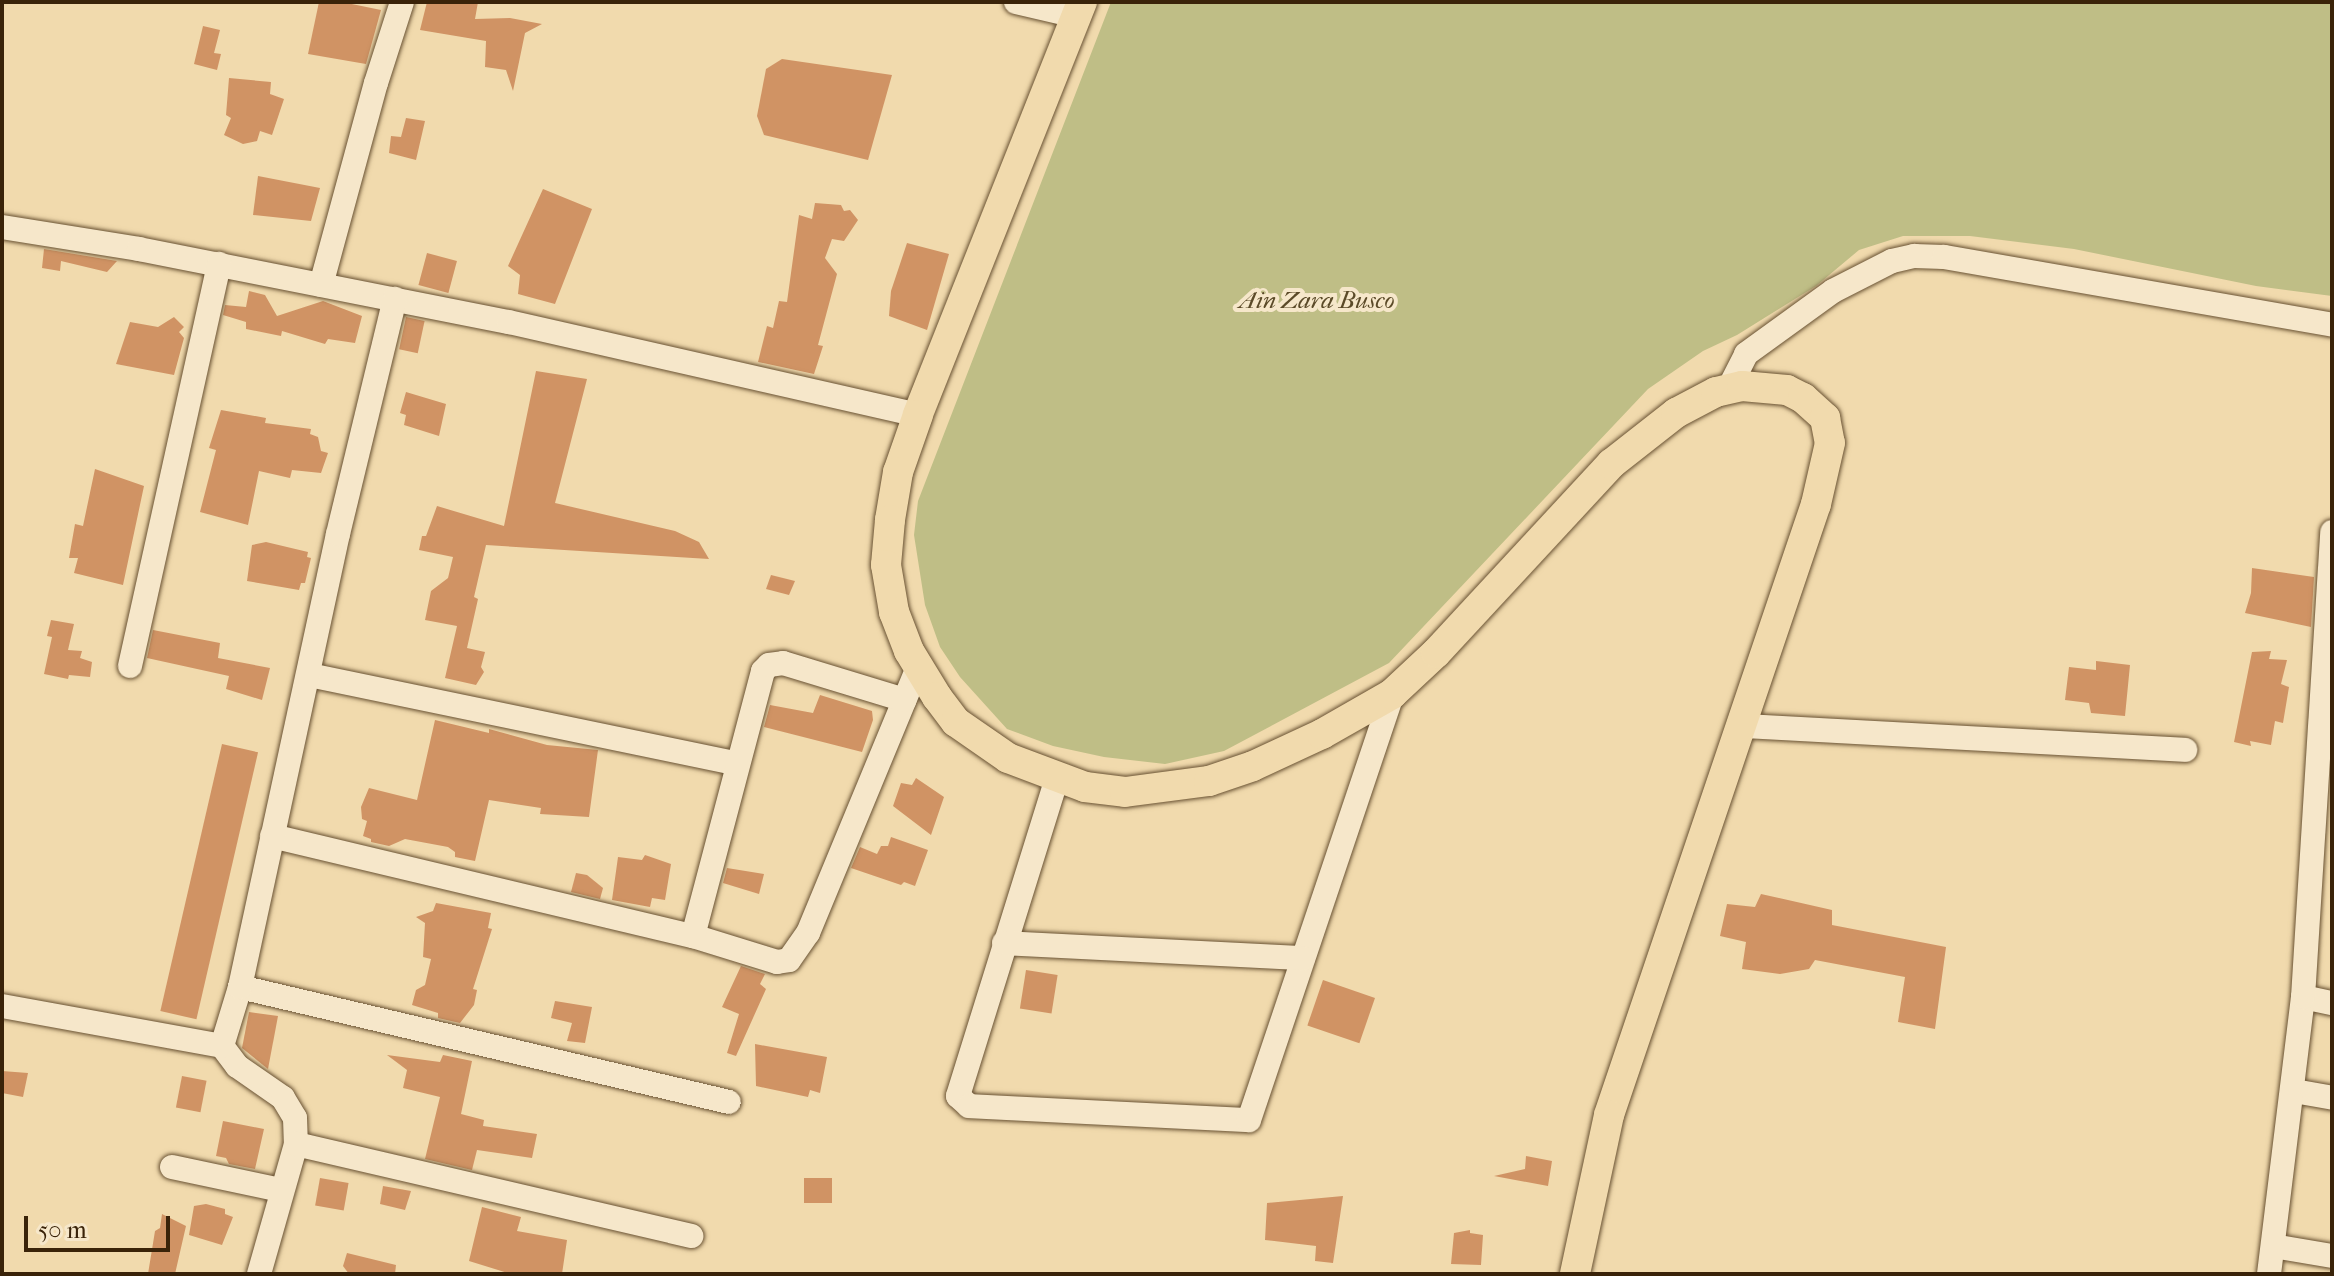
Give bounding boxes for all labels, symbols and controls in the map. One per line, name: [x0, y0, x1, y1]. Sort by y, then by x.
park label: Ain Zara Busco: [1239, 287, 1395, 315]
scale bar: [28, 1200, 174, 1250]
text: 50 m: [38, 1216, 87, 1244]

